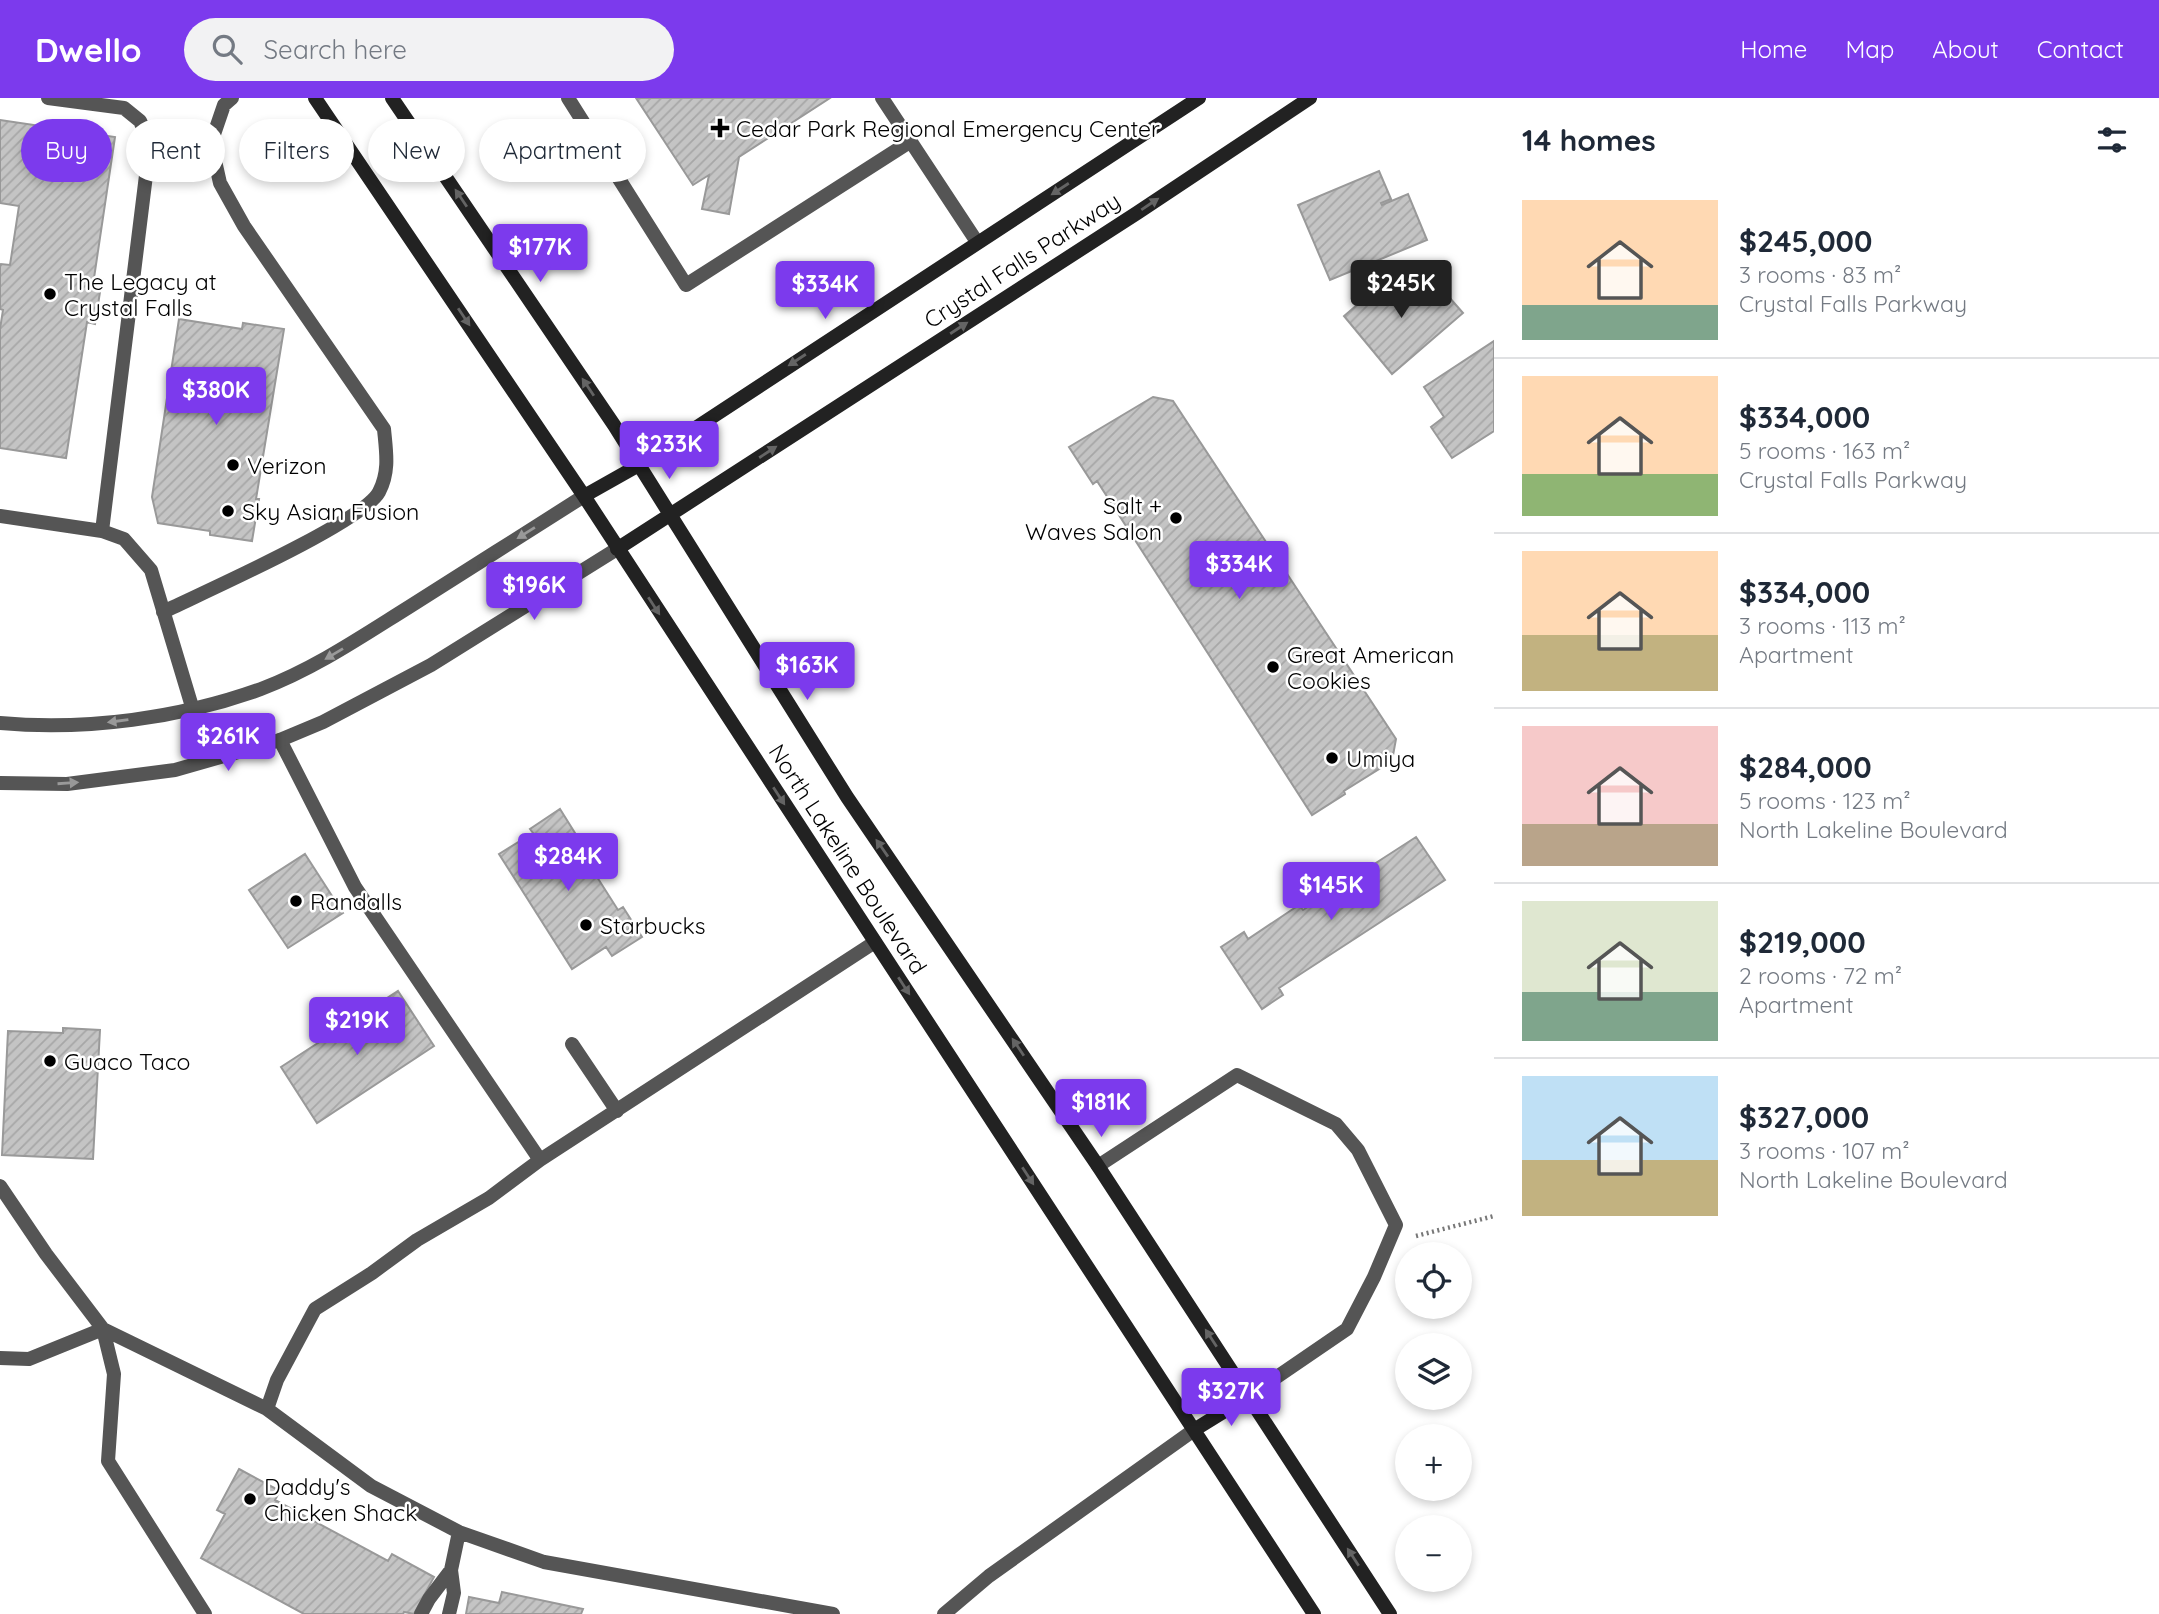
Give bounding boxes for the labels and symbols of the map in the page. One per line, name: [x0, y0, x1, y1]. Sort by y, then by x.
place label: Cedar Park Regional Emergency Center: [736, 114, 1160, 143]
marker: Cedar Park Regional Emergency Center: [710, 118, 730, 138]
one-way arrow: [1050, 182, 1069, 195]
street label: Crystal Falls Parkway: [918, 186, 1126, 334]
one-way arrow: [455, 189, 468, 208]
one-way arrow: [1140, 198, 1160, 211]
pin: $177K: [491, 225, 589, 284]
pin: $245K: [1352, 260, 1450, 320]
pin: $334K: [776, 262, 874, 321]
place label: The Legacy at Crystal Falls: [64, 267, 217, 322]
marker: The Legacy at Crystal Falls: [42, 286, 58, 302]
one-way arrow: [457, 307, 470, 327]
one-way arrow: [949, 322, 969, 335]
one-way arrow: [788, 354, 807, 367]
pin: $380K: [167, 368, 265, 427]
one-way arrow: [581, 378, 595, 396]
pin: $233K: [620, 422, 718, 481]
one-way arrow: [759, 445, 777, 459]
place label: Verizon: [247, 451, 327, 480]
marker: Verizon: [225, 457, 241, 473]
place label: Salt + Waves Salon: [1025, 491, 1162, 546]
place label: Sky Asian Fusion: [242, 497, 419, 526]
marker: Sky Asian Fusion: [220, 503, 236, 519]
marker: Salt + Waves Salon: [1168, 510, 1184, 526]
one-way arrow: [517, 526, 536, 539]
pin: $334K: [1190, 542, 1288, 601]
pin: $196K: [485, 562, 583, 622]
one-way arrow: [647, 596, 660, 615]
place label: Great American Cookies: [1287, 640, 1454, 695]
pin: $163K: [758, 642, 856, 702]
one-way arrow: [324, 647, 343, 660]
marker: Great American Cookies: [1265, 659, 1281, 675]
pin: $261K: [179, 714, 277, 773]
one-way arrow: [107, 715, 129, 726]
street label: North Lakeline Boulevard: [763, 738, 933, 980]
place label: Umiya: [1346, 744, 1415, 773]
marker: Umiya: [1324, 750, 1340, 766]
one-way arrow: [57, 777, 79, 788]
one-way arrow: [772, 786, 785, 805]
pin: $284K: [519, 834, 617, 893]
one-way arrow: [875, 839, 889, 857]
pin: $145K: [1282, 862, 1380, 922]
place label: Randalls: [310, 887, 402, 916]
marker: Randalls: [288, 893, 304, 909]
place label: Starbucks: [600, 911, 705, 940]
marker: Starbucks: [578, 917, 594, 933]
one-way arrow: [897, 977, 911, 995]
pin: $219K: [308, 998, 406, 1057]
one-way arrow: [1011, 1038, 1025, 1056]
place label: Guaco Taco: [64, 1047, 190, 1076]
marker: Guaco Taco: [42, 1053, 58, 1069]
pin: $181K: [1052, 1080, 1150, 1139]
one-way arrow: [1022, 1167, 1035, 1186]
one-way arrow: [1205, 1329, 1218, 1348]
pin: $327K: [1182, 1368, 1280, 1428]
place label: Daddy's Chicken Shack: [264, 1472, 417, 1527]
marker: Daddy's Chicken Shack: [242, 1491, 258, 1507]
one-way arrow: [1346, 1547, 1359, 1566]

